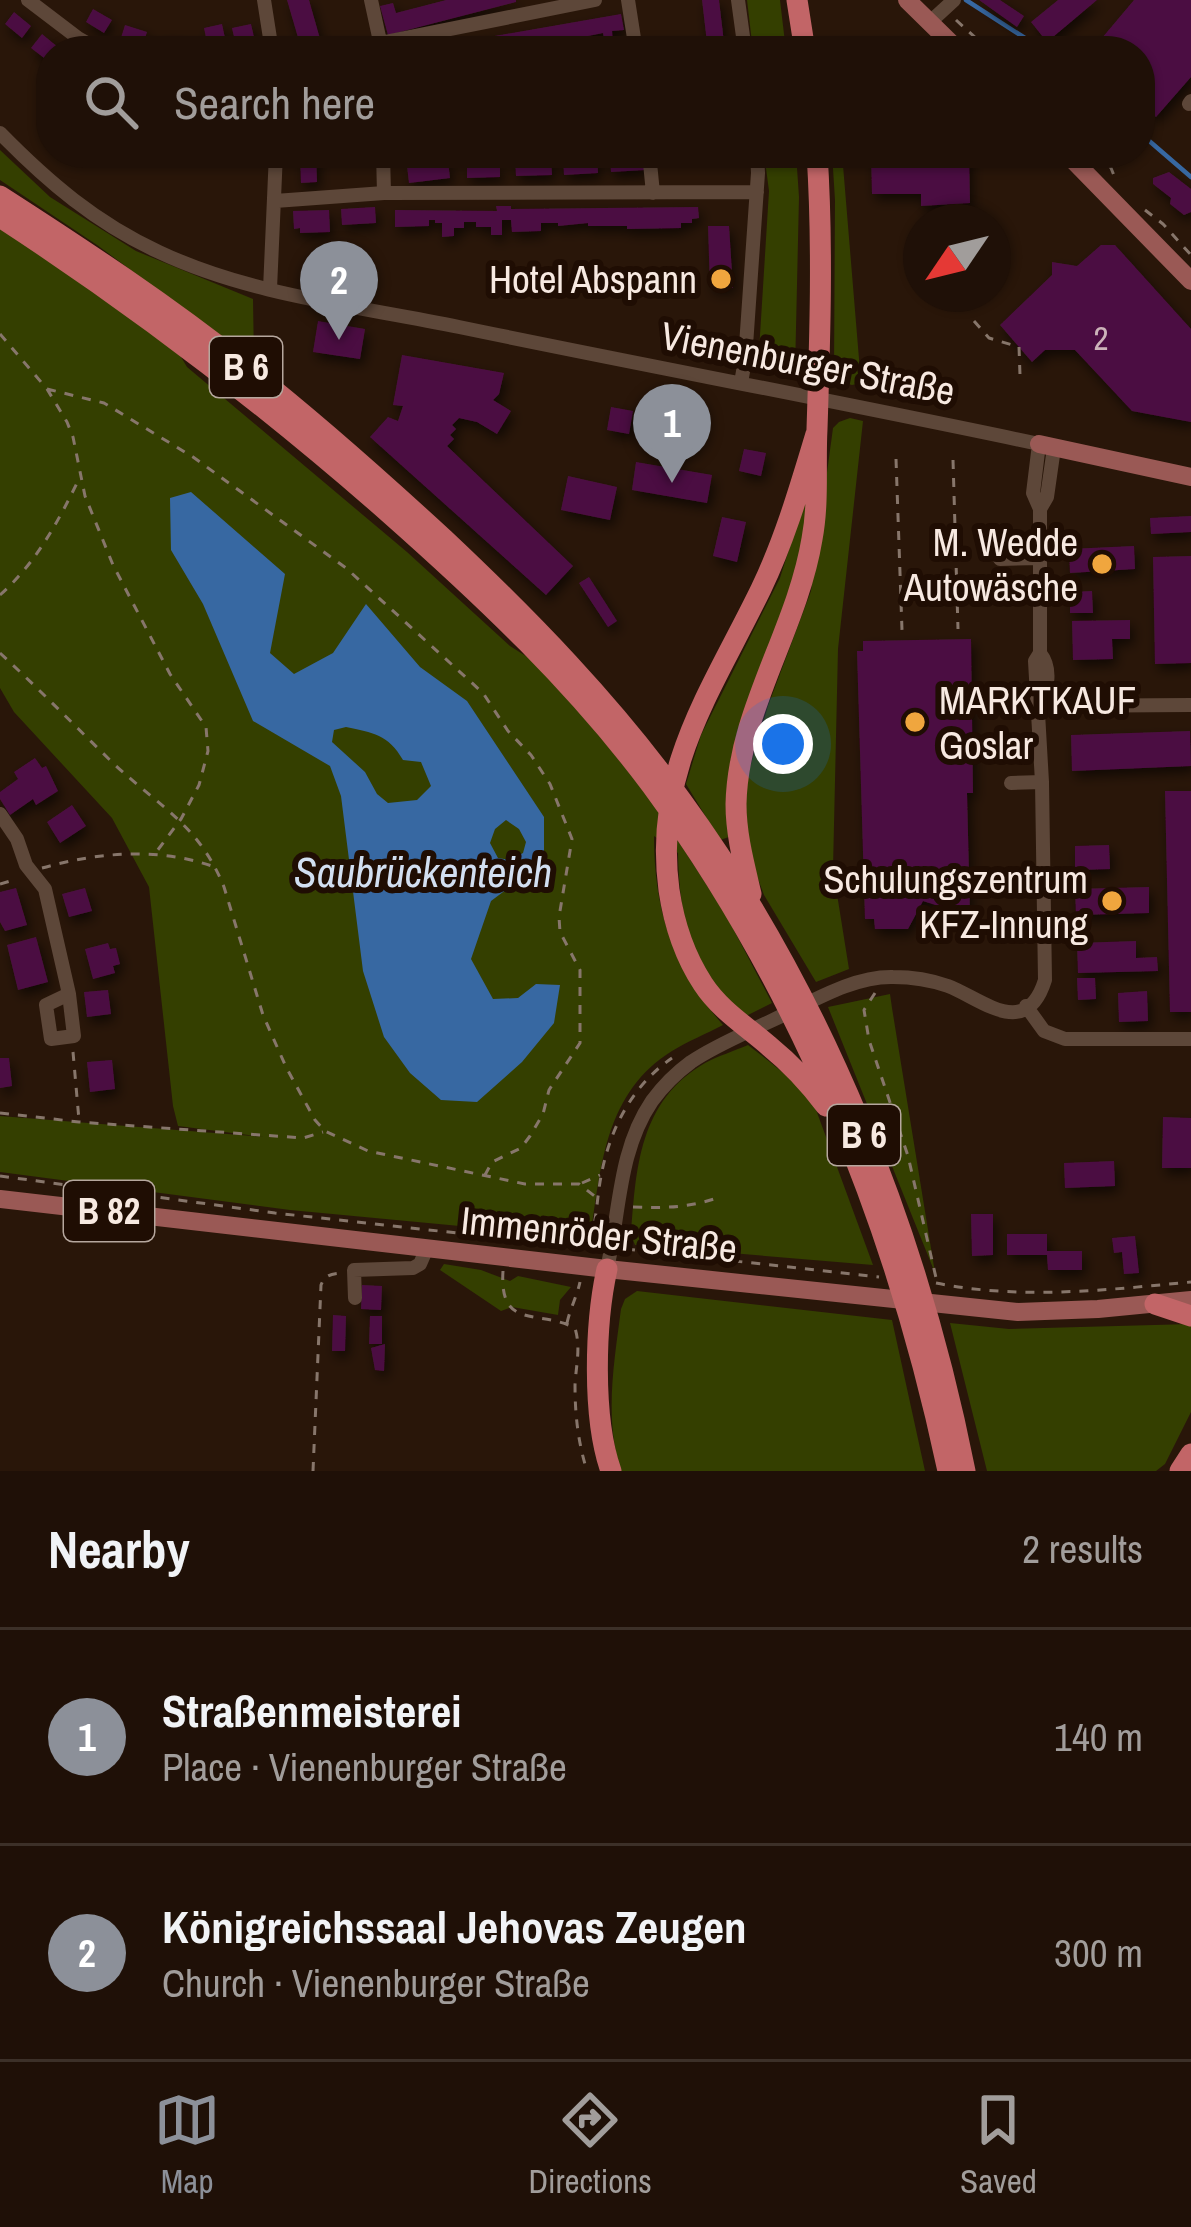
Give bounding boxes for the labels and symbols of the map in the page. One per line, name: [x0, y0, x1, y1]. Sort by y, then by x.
north arrow: [903, 204, 1011, 312]
pin: 2: [300, 241, 378, 340]
place label: Hotel Abspann: [489, 253, 697, 305]
marker: Hotel Abspann: [708, 266, 734, 292]
street label: Vienenburger Straße: [657, 309, 959, 417]
house number: 2: [1093, 316, 1109, 360]
road number: B 6: [210, 337, 282, 397]
pin: 1: [633, 384, 711, 483]
place label: M. Wedde Autowäsche: [903, 516, 1078, 613]
marker: M. Wedde Autowäsche: [1089, 551, 1115, 577]
place label: MARKTKAUF Goslar: [939, 674, 1136, 771]
marker: MARKTKAUF Goslar: [902, 709, 928, 735]
your location: [753, 714, 813, 774]
water label: Saubrückenteich: [294, 844, 552, 900]
place label: Schulungszentrum KFZ-Innung: [823, 853, 1088, 950]
marker: Schulungszentrum KFZ-Innung: [1099, 888, 1125, 914]
road number: B 6: [828, 1105, 900, 1165]
road number: B 82: [64, 1181, 154, 1241]
street label: Immenröder Straße: [458, 1194, 740, 1274]

